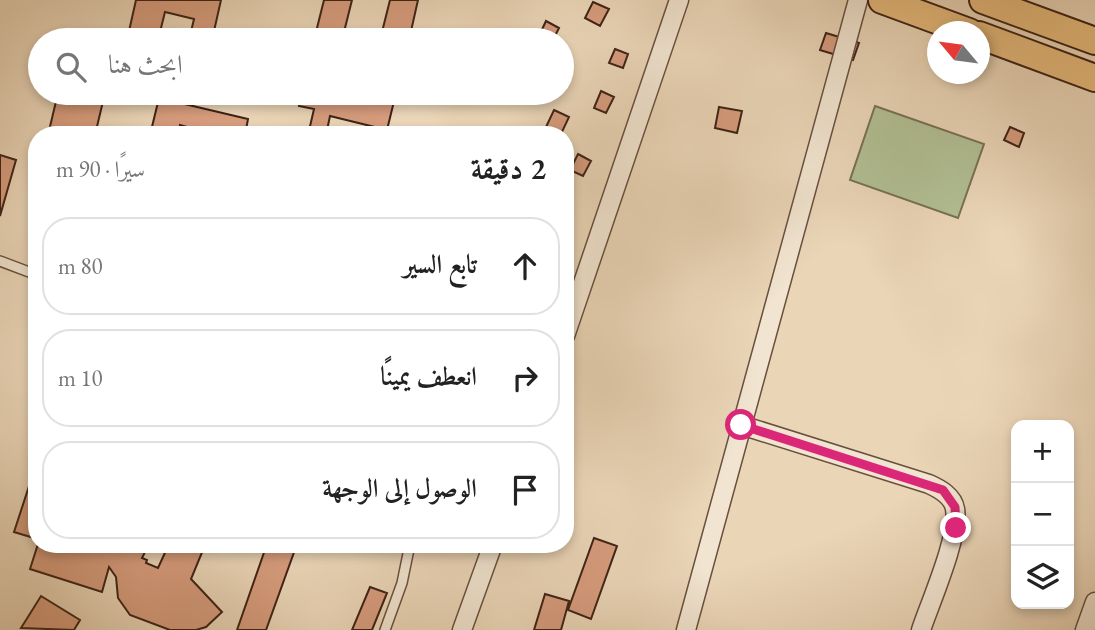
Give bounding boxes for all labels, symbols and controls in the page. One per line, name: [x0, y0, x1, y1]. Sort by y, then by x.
north arrow: [927, 21, 990, 84]
search box: [28, 28, 574, 105]
text: ابحث هنا: [108, 47, 183, 81]
icon: search: [52, 48, 90, 86]
text: 2 دقيقة: [471, 149, 546, 188]
text: سيرًا · 90 m: [56, 154, 145, 184]
text: تابع السير: [403, 247, 477, 281]
icon: ahead: [506, 247, 544, 285]
text: 80 m: [58, 251, 103, 281]
text: انعطف يمينًا: [380, 359, 477, 393]
icon: right: [506, 359, 544, 397]
text: 10 m: [58, 363, 103, 393]
route start: [725, 409, 756, 440]
map controls: [1011, 420, 1074, 609]
button: +: [1011, 420, 1074, 483]
text: الوصول إلى الوجهة: [322, 471, 477, 505]
icon: arrive: [506, 471, 544, 509]
button: −: [1011, 483, 1074, 546]
route end: [940, 512, 971, 543]
button: layers: [1011, 546, 1074, 609]

